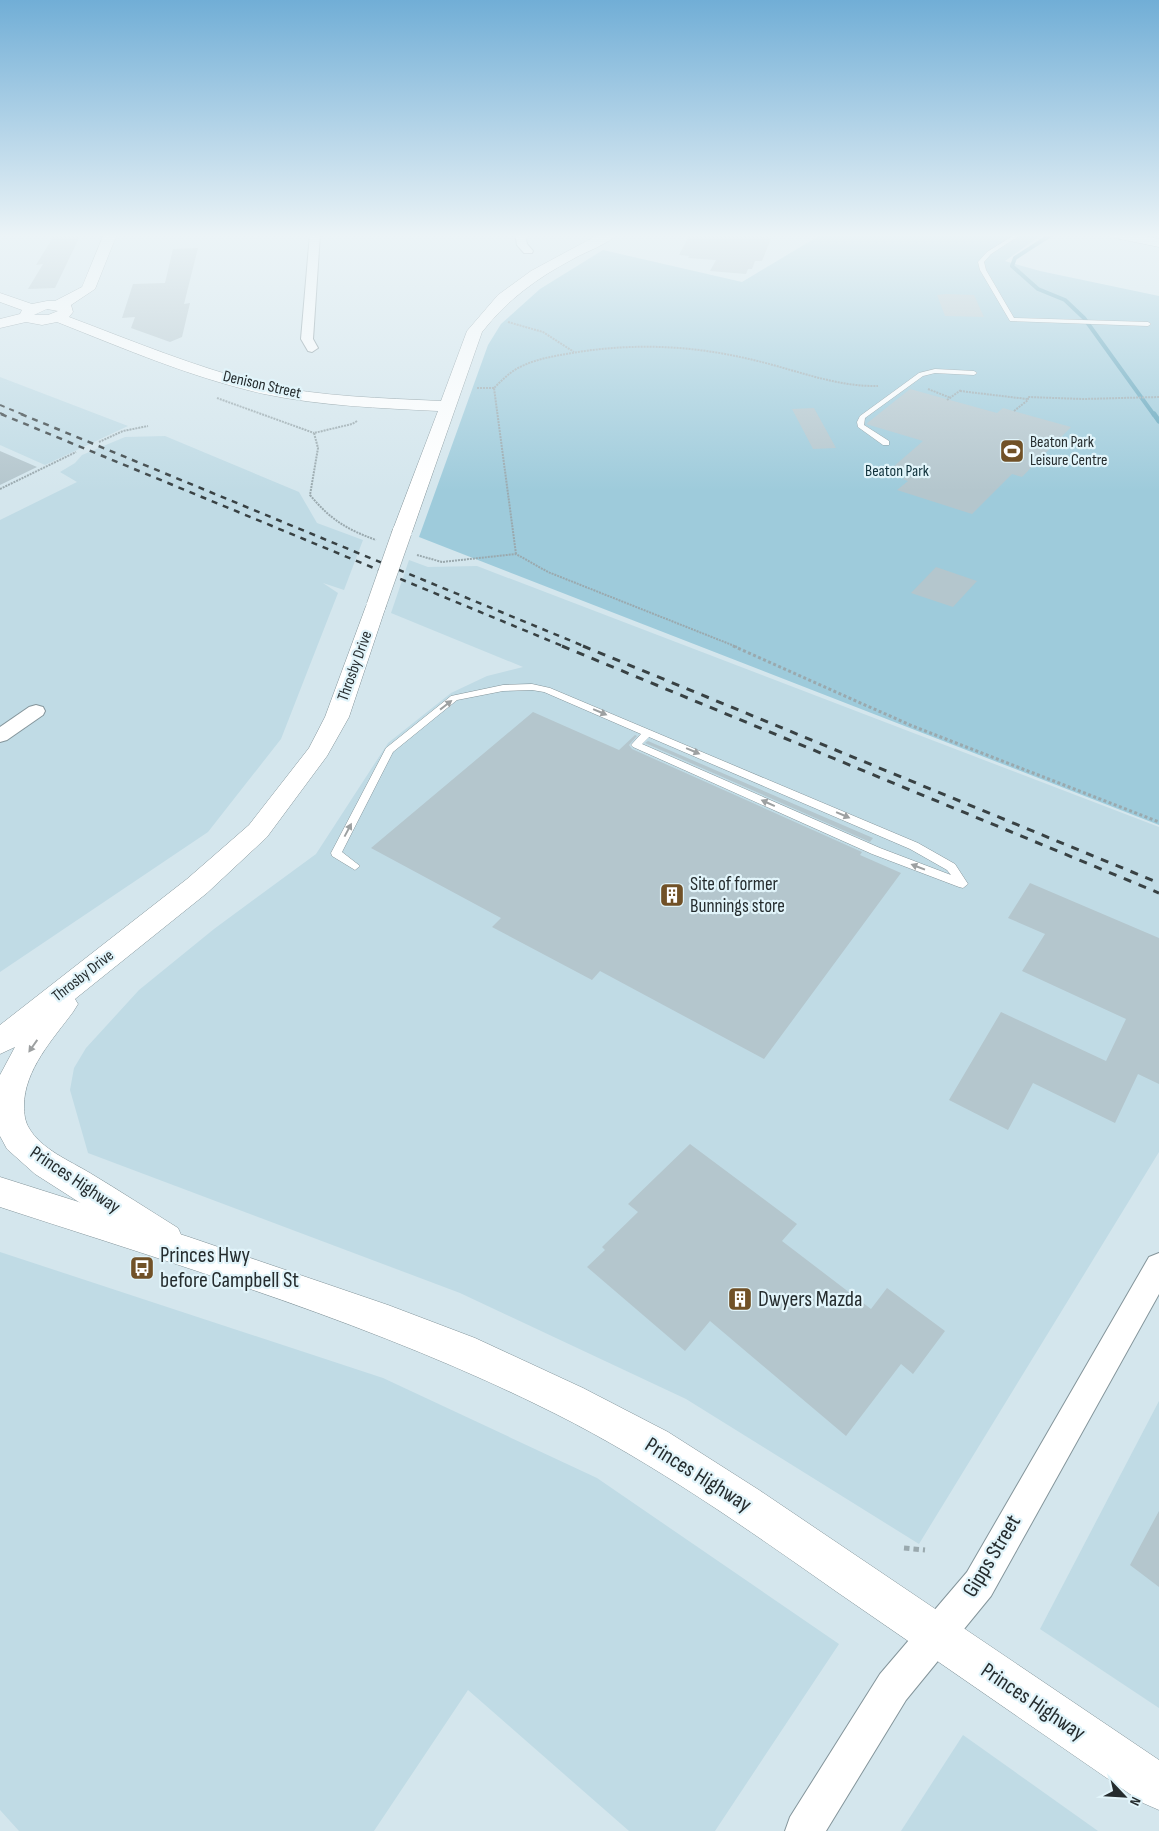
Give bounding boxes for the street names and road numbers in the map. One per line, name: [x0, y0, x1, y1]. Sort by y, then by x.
street label: Denison Street: [221, 367, 303, 403]
street label: Throsby Drive: [334, 628, 376, 704]
street label: Throsby Drive: [48, 946, 118, 1006]
street label: Princes Highway: [25, 1141, 125, 1219]
street label: Princes Highway: [640, 1432, 757, 1519]
street label: Gipps Street: [957, 1510, 1027, 1602]
street label: Princes Highway: [976, 1657, 1091, 1747]

